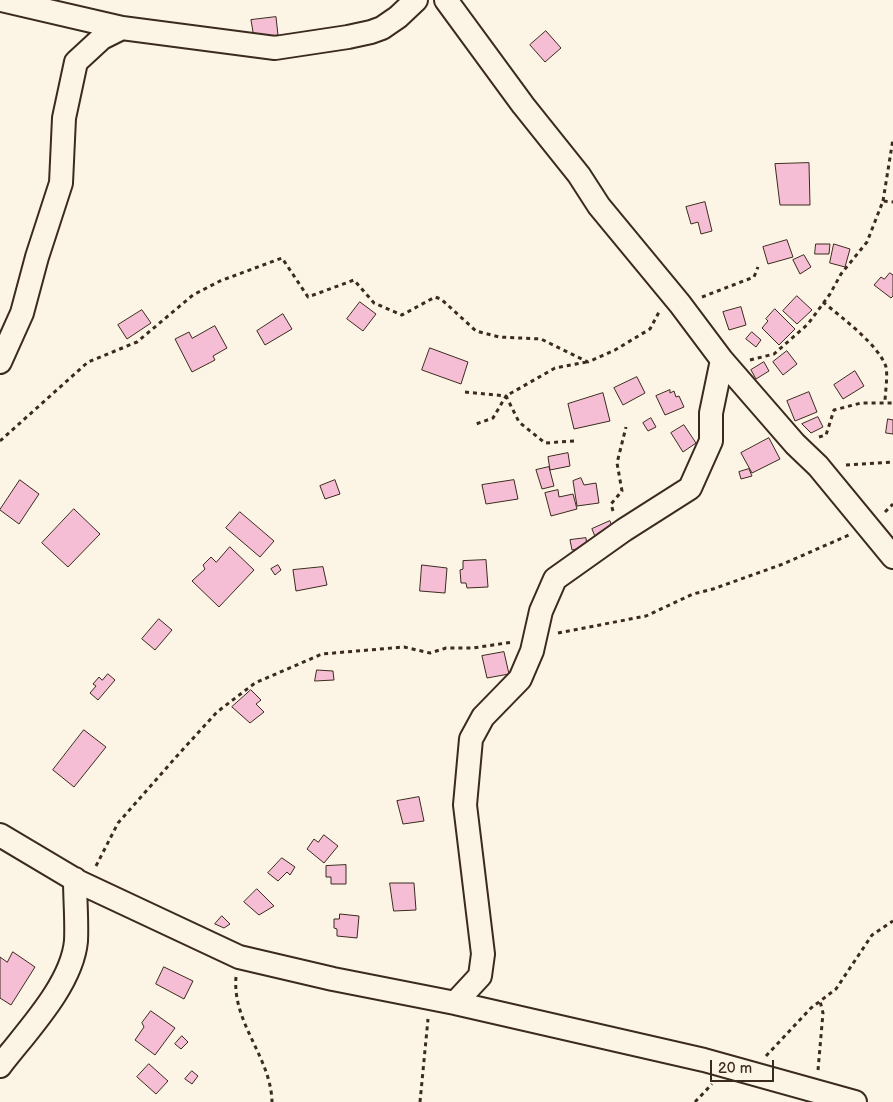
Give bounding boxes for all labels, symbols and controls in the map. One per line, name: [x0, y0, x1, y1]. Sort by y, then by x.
scale bar: [713, 1050, 777, 1082]
text: 20 m: [718, 1059, 752, 1078]

